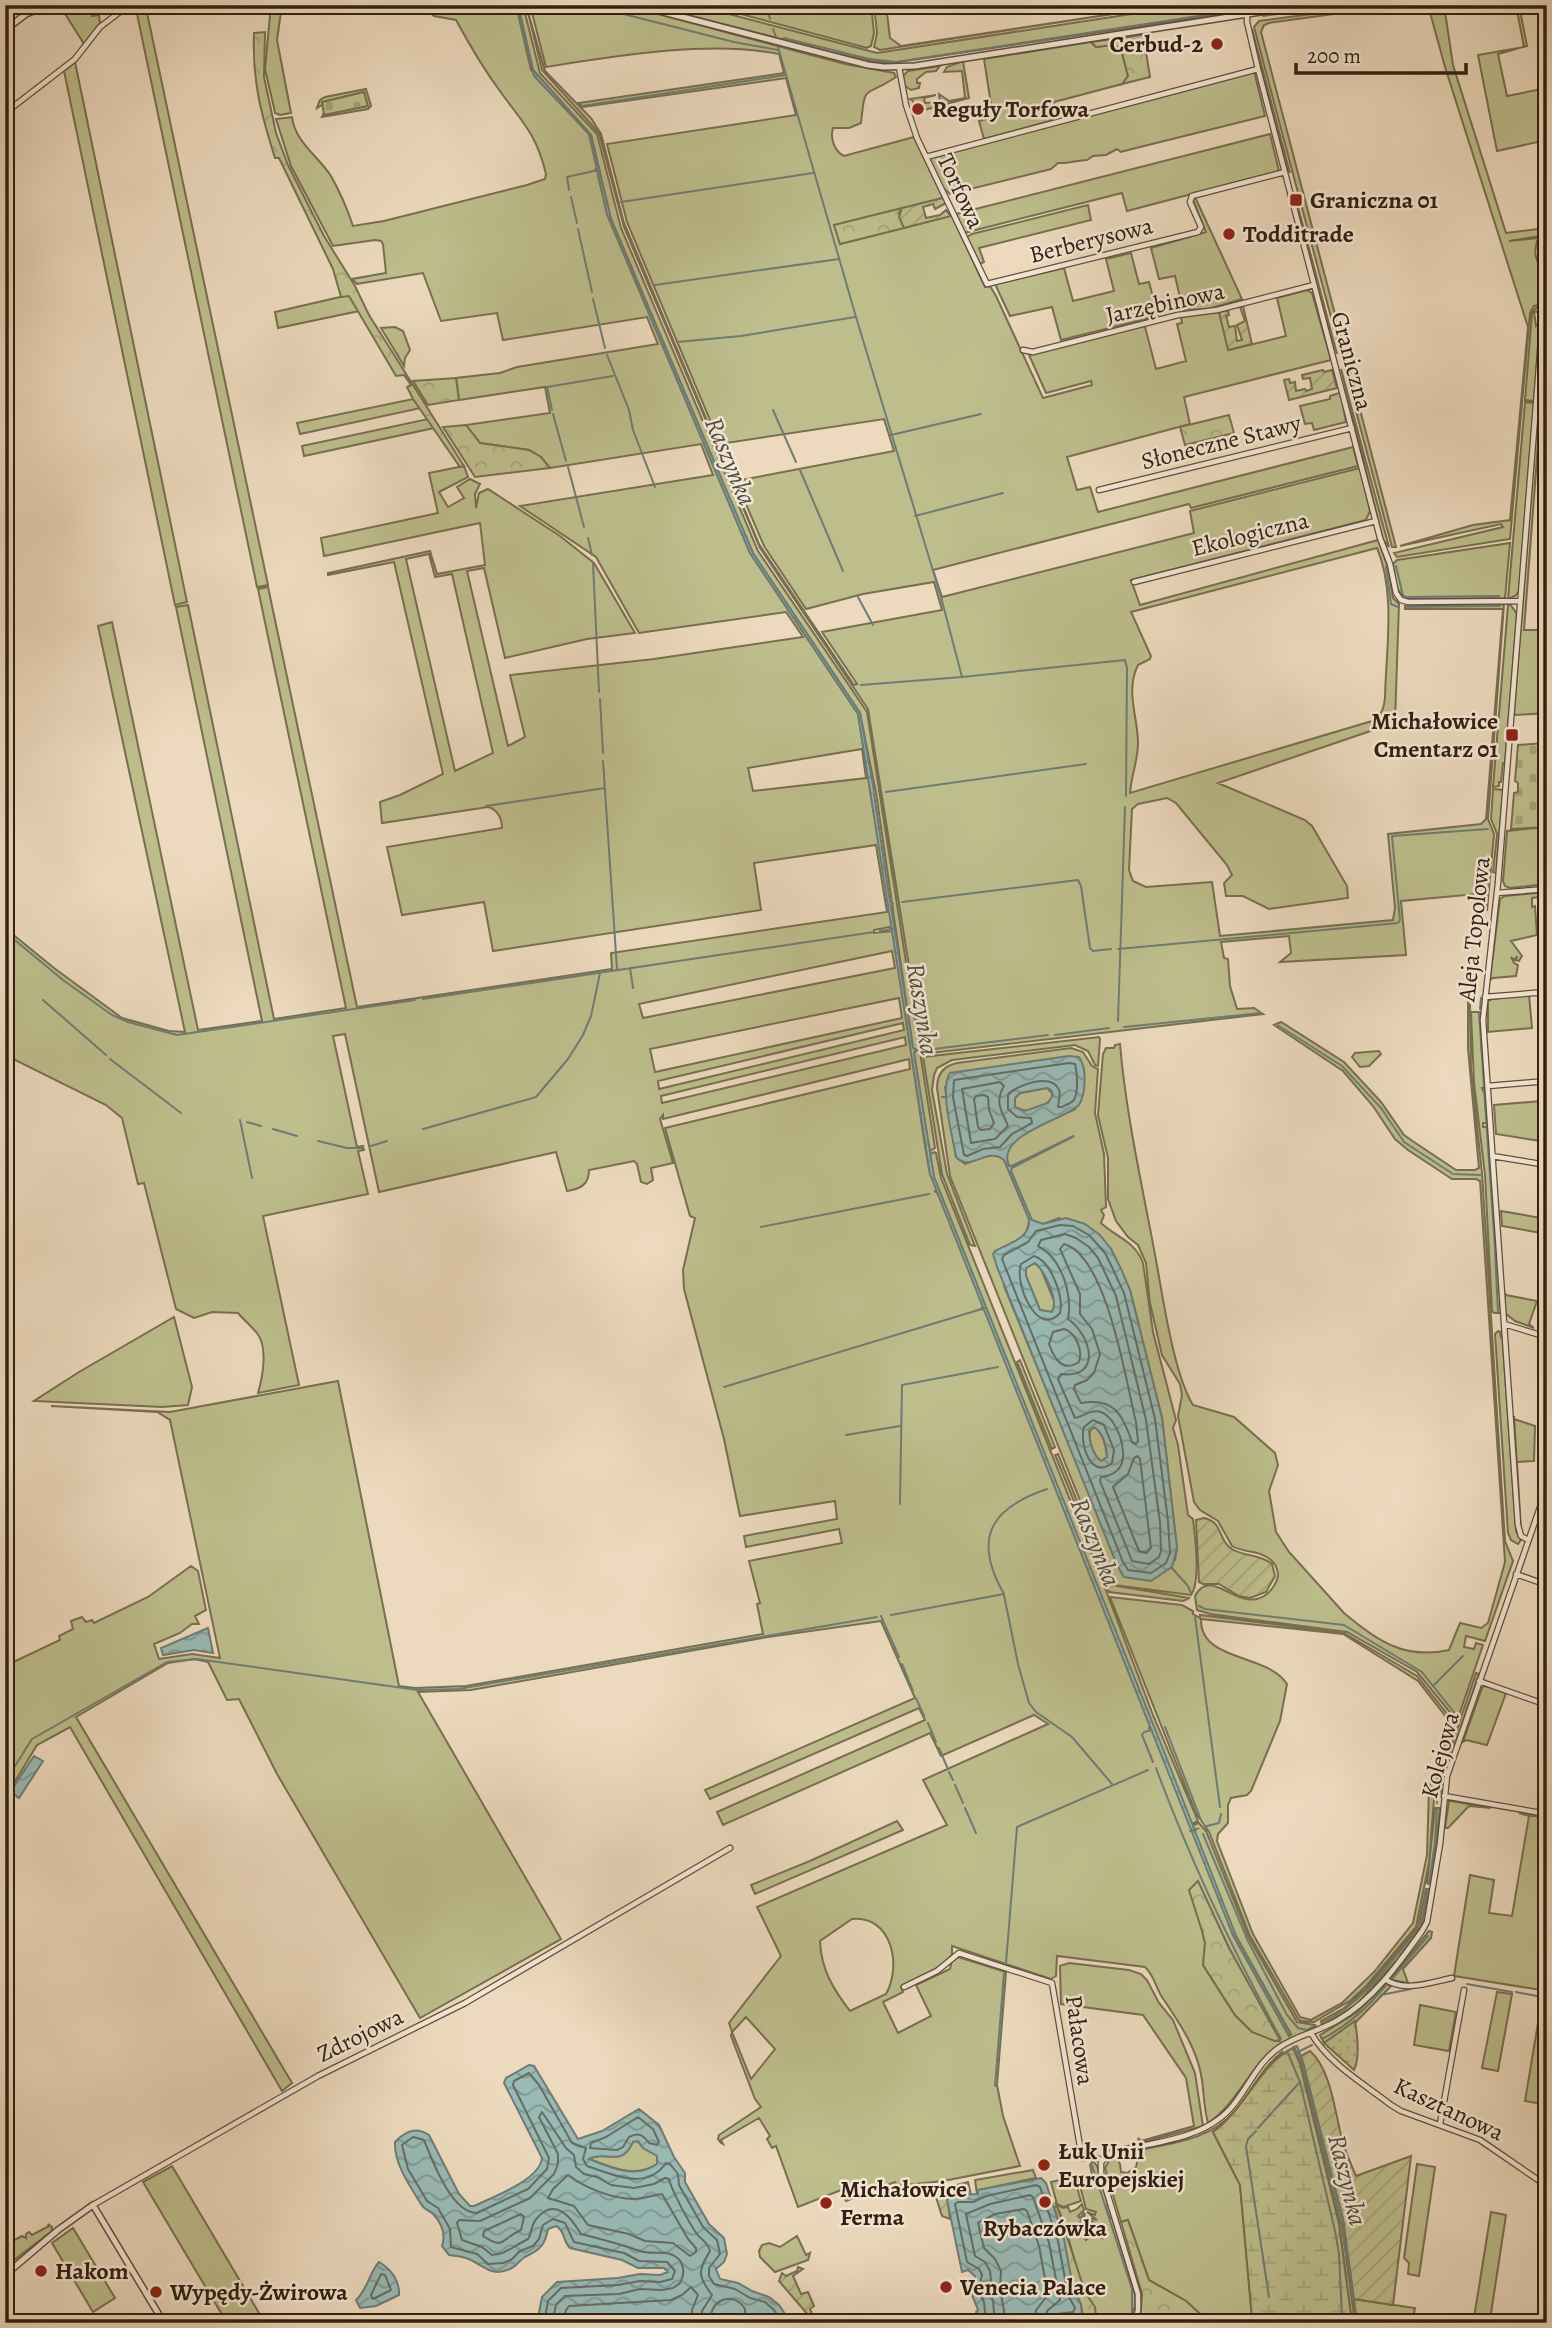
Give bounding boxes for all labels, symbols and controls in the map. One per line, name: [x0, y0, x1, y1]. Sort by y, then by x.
place label: Cerbud-2: [1109, 28, 1203, 60]
scale bar: [1296, 32, 1466, 76]
marker: Cerbud-2: [1209, 36, 1225, 52]
text: 200 m: [1307, 42, 1361, 70]
place label: Reguły Torfowa: [932, 93, 1090, 125]
marker: Reguły Torfowa: [910, 101, 926, 117]
street label: Torfowa: [930, 148, 993, 235]
place label: Graniczna 01: [1310, 184, 1439, 216]
marker: Graniczna 01: [1288, 192, 1304, 208]
street label: Berberysowa: [1026, 209, 1157, 271]
place label: Todditrade: [1243, 218, 1354, 250]
marker: Todditrade: [1221, 226, 1237, 242]
street label: Jarzębinowa: [1103, 275, 1228, 331]
street label: Graniczna: [1323, 308, 1381, 415]
street label: Słoneczne Stawy: [1138, 407, 1305, 477]
water label: Raszynka: [696, 412, 765, 511]
street label: Ekologiczna: [1188, 504, 1313, 564]
place label: Michałowice Cmentarz 01: [1371, 705, 1498, 765]
marker: Michałowice Cmentarz 01: [1504, 727, 1520, 743]
street label: Aleja Topolowa: [1450, 854, 1498, 1004]
water label: Raszynka: [898, 960, 947, 1058]
water label: Raszynka: [1062, 1493, 1129, 1592]
street label: Kolejowa: [1413, 1707, 1467, 1802]
street label: Pałacowa: [1058, 1993, 1102, 2088]
street label: Zdrojowa: [312, 2000, 409, 2070]
street label: Kasztanowa: [1389, 2070, 1510, 2149]
water label: Raszynka: [1319, 2131, 1376, 2229]
place label: Łuk Unii Europejskiej: [1058, 2135, 1184, 2195]
marker: Łuk Unii Europejskiej: [1036, 2157, 1052, 2173]
place label: Michałowice Ferma: [840, 2173, 967, 2233]
marker: Rybaczówka: [1037, 2194, 1053, 2210]
marker: Michałowice Ferma: [818, 2195, 834, 2211]
place label: Rybaczówka: [983, 2212, 1108, 2244]
place label: Hakom: [55, 2255, 129, 2287]
marker: Hakom: [33, 2263, 49, 2279]
place label: Venecia Palace: [959, 2271, 1106, 2303]
place label: Wypędy-Żwirowa: [169, 2276, 348, 2308]
marker: Venecia Palace: [938, 2279, 954, 2295]
marker: Wypędy-Żwirowa: [148, 2284, 164, 2300]

